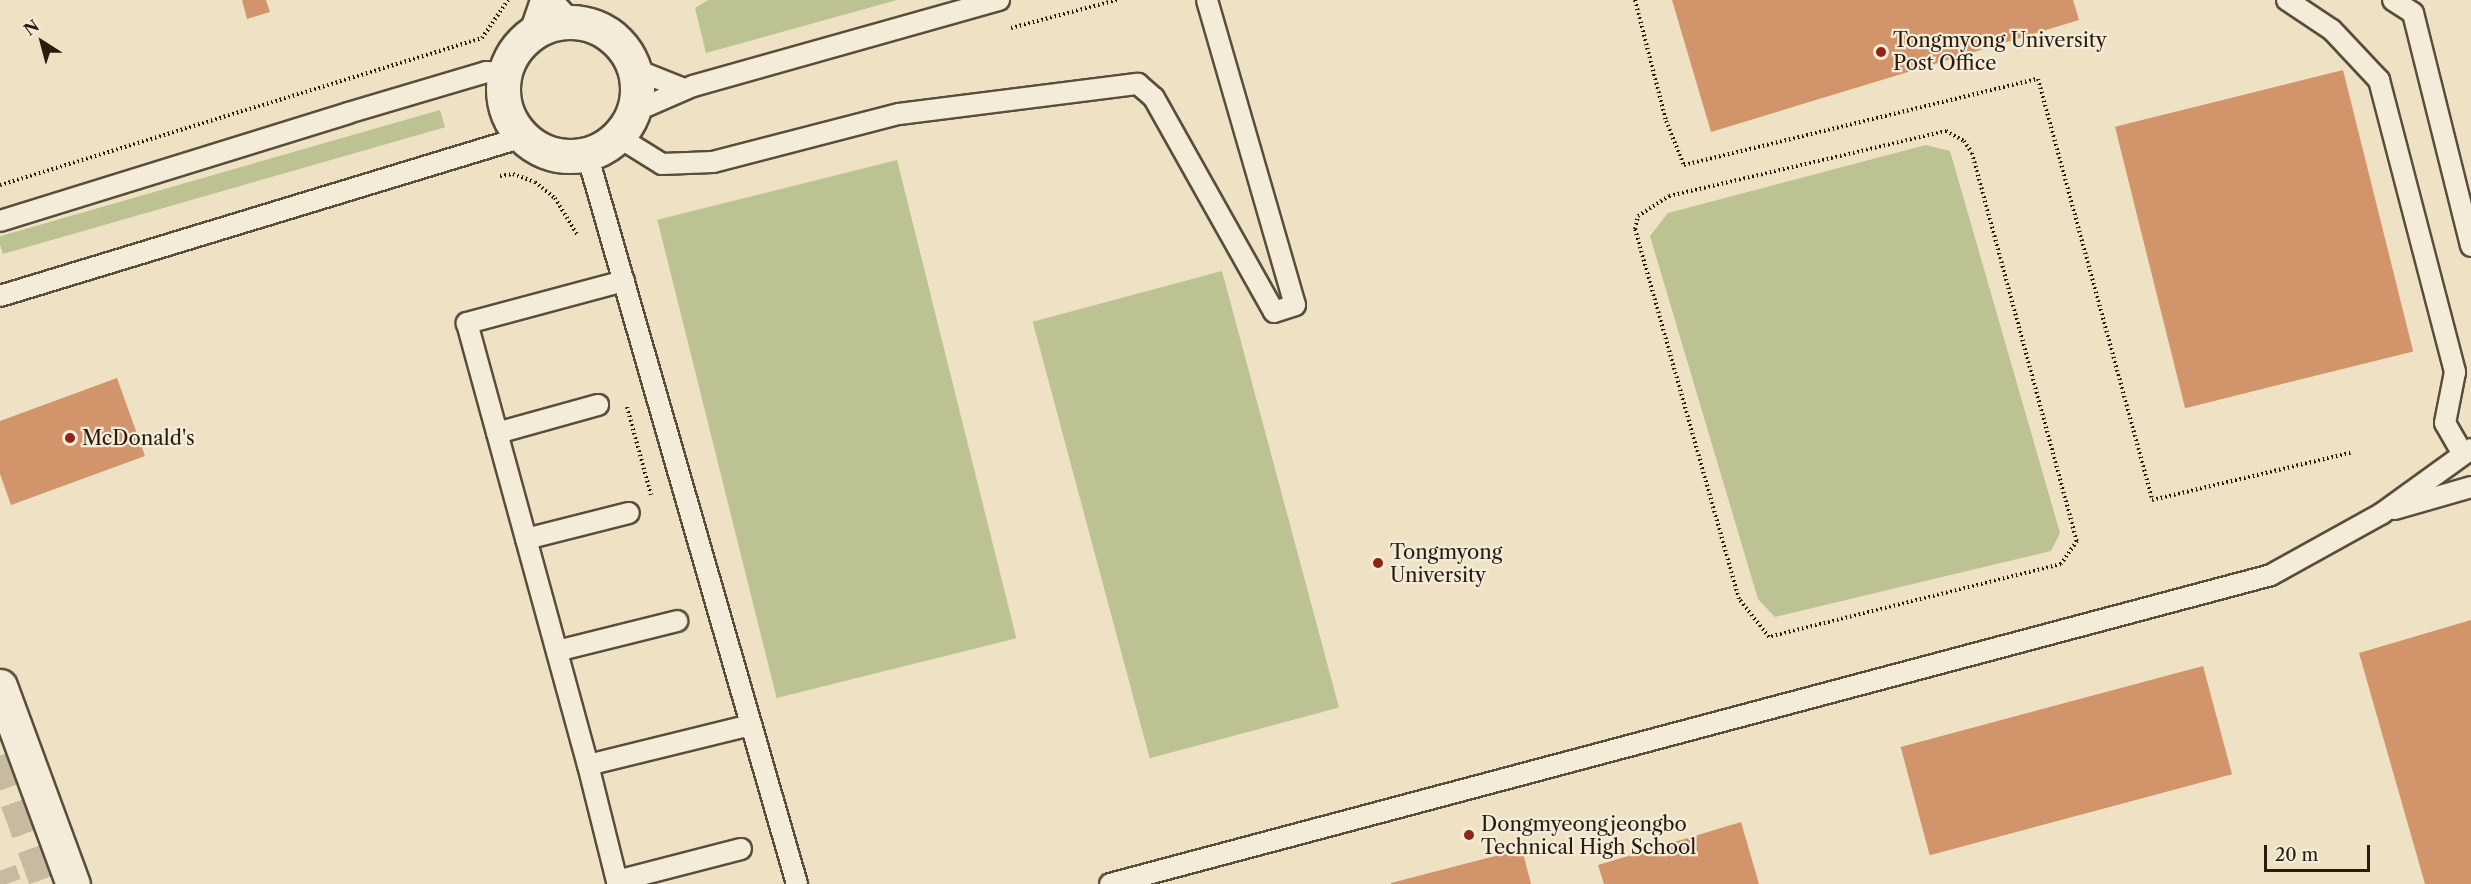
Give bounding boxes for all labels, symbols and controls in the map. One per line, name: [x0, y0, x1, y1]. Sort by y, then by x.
north arrow: [12, 12, 72, 72]
text: N: [20, 15, 43, 40]
place label: Tongmyong University Post Office: [1893, 28, 2107, 75]
marker: Tongmyong University Post Office: [1874, 45, 1888, 59]
place label: McDonald's: [82, 426, 195, 450]
marker: McDonald's: [63, 431, 77, 445]
place label: Tongmyong University: [1390, 540, 1502, 587]
marker: Tongmyong University: [1371, 556, 1385, 570]
place label: Dongmyeongjeongbo Technical High School: [1481, 812, 1696, 859]
marker: Dongmyeongjeongbo Technical High School: [1462, 828, 1476, 842]
scale bar: [2267, 833, 2374, 871]
text: 20 m: [2275, 844, 2318, 866]

